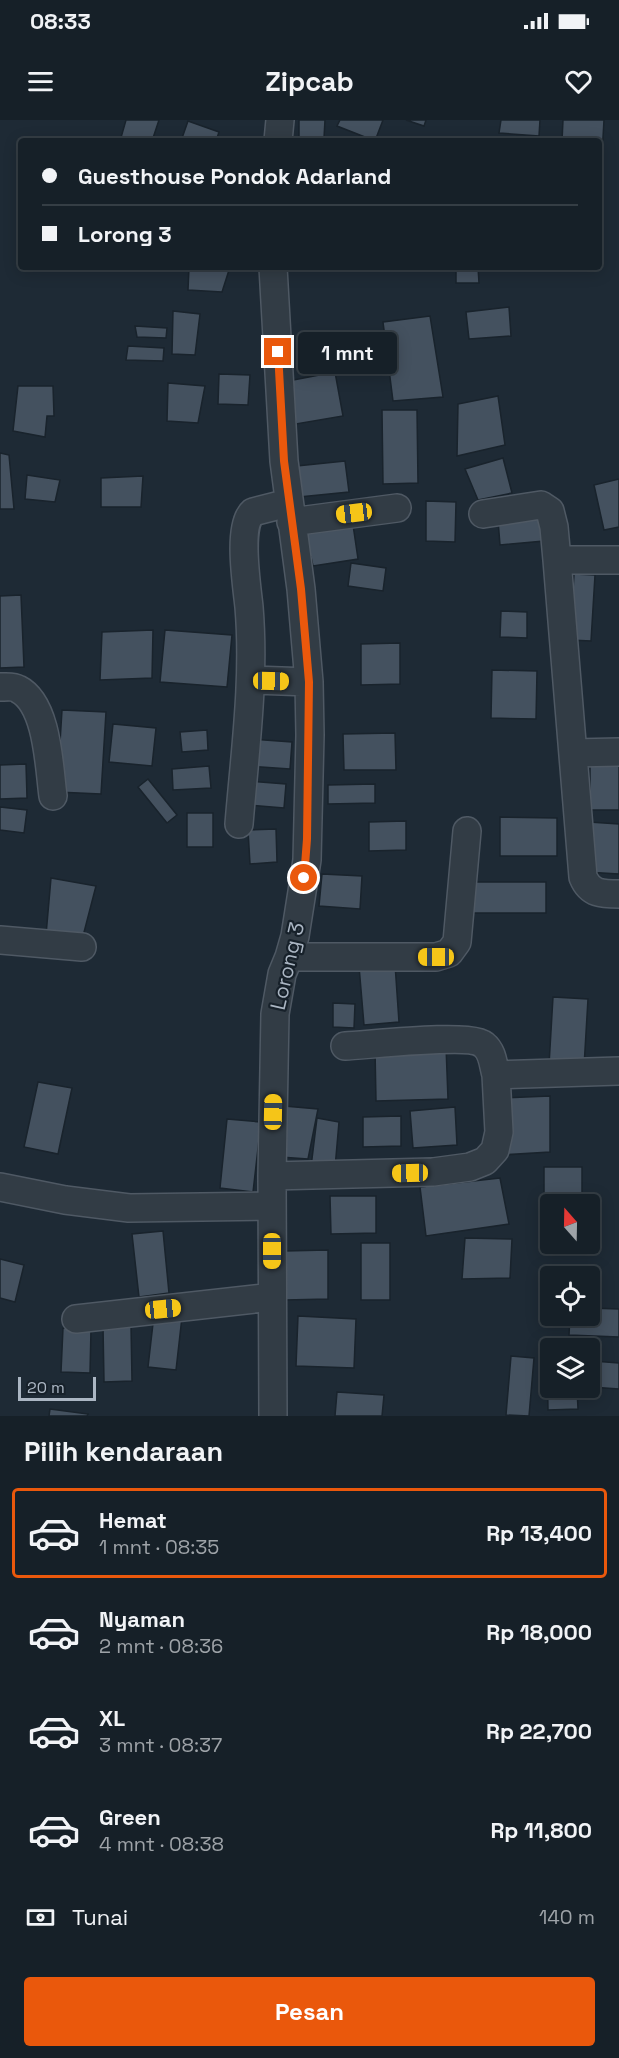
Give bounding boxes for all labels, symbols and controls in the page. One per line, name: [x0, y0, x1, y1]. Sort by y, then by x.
text: 08:33: [30, 7, 91, 35]
text: Zipcab: [265, 64, 354, 99]
icon: menu: [24, 65, 57, 98]
icon: heart: [562, 65, 595, 98]
text: Guesthouse Pondok Adarland: [78, 162, 391, 190]
text: Lorong 3: [78, 220, 172, 248]
callout: 1 mnt: [299, 331, 398, 373]
route end: [264, 338, 291, 365]
text: 1 mnt: [321, 340, 374, 366]
car: [335, 502, 373, 524]
car: [253, 672, 289, 690]
route start: [290, 864, 317, 891]
street label: Lorong 3: [264, 919, 310, 1013]
car: [418, 948, 454, 966]
car: [264, 1094, 282, 1130]
car: [392, 1164, 428, 1182]
north arrow: [540, 1194, 600, 1254]
map controls: [540, 1194, 600, 1398]
car: [263, 1233, 281, 1269]
button: locate: [540, 1266, 600, 1326]
car: [144, 1298, 182, 1320]
button: layers: [540, 1338, 600, 1398]
scale bar: [18, 1374, 96, 1402]
text: 20 m: [27, 1377, 65, 1398]
text: Pilih kendaraan: [24, 1434, 223, 1469]
icon: car: [27, 1506, 81, 1560]
text: Hemat: [99, 1506, 167, 1534]
text: Rp 13,400: [486, 1519, 592, 1547]
text: 1 mnt · 08:35: [99, 1534, 219, 1560]
icon: car: [27, 1605, 81, 1659]
text: Nyaman: [99, 1605, 185, 1633]
text: Rp 18,000: [486, 1618, 592, 1646]
text: 2 mnt · 08:36: [99, 1633, 223, 1659]
icon: car: [27, 1704, 81, 1758]
text: XL: [99, 1704, 125, 1732]
text: Rp 22,700: [486, 1717, 592, 1745]
text: 3 mnt · 08:37: [99, 1732, 222, 1758]
icon: car: [27, 1803, 81, 1857]
text: Green: [99, 1803, 161, 1831]
text: Rp 11,800: [490, 1816, 592, 1844]
text: 4 mnt · 08:38: [99, 1831, 224, 1857]
icon: cash: [24, 1901, 57, 1934]
text: Tunai: [72, 1903, 128, 1931]
text: 140 m: [539, 1904, 595, 1930]
button: Pesan: [24, 1977, 595, 2046]

